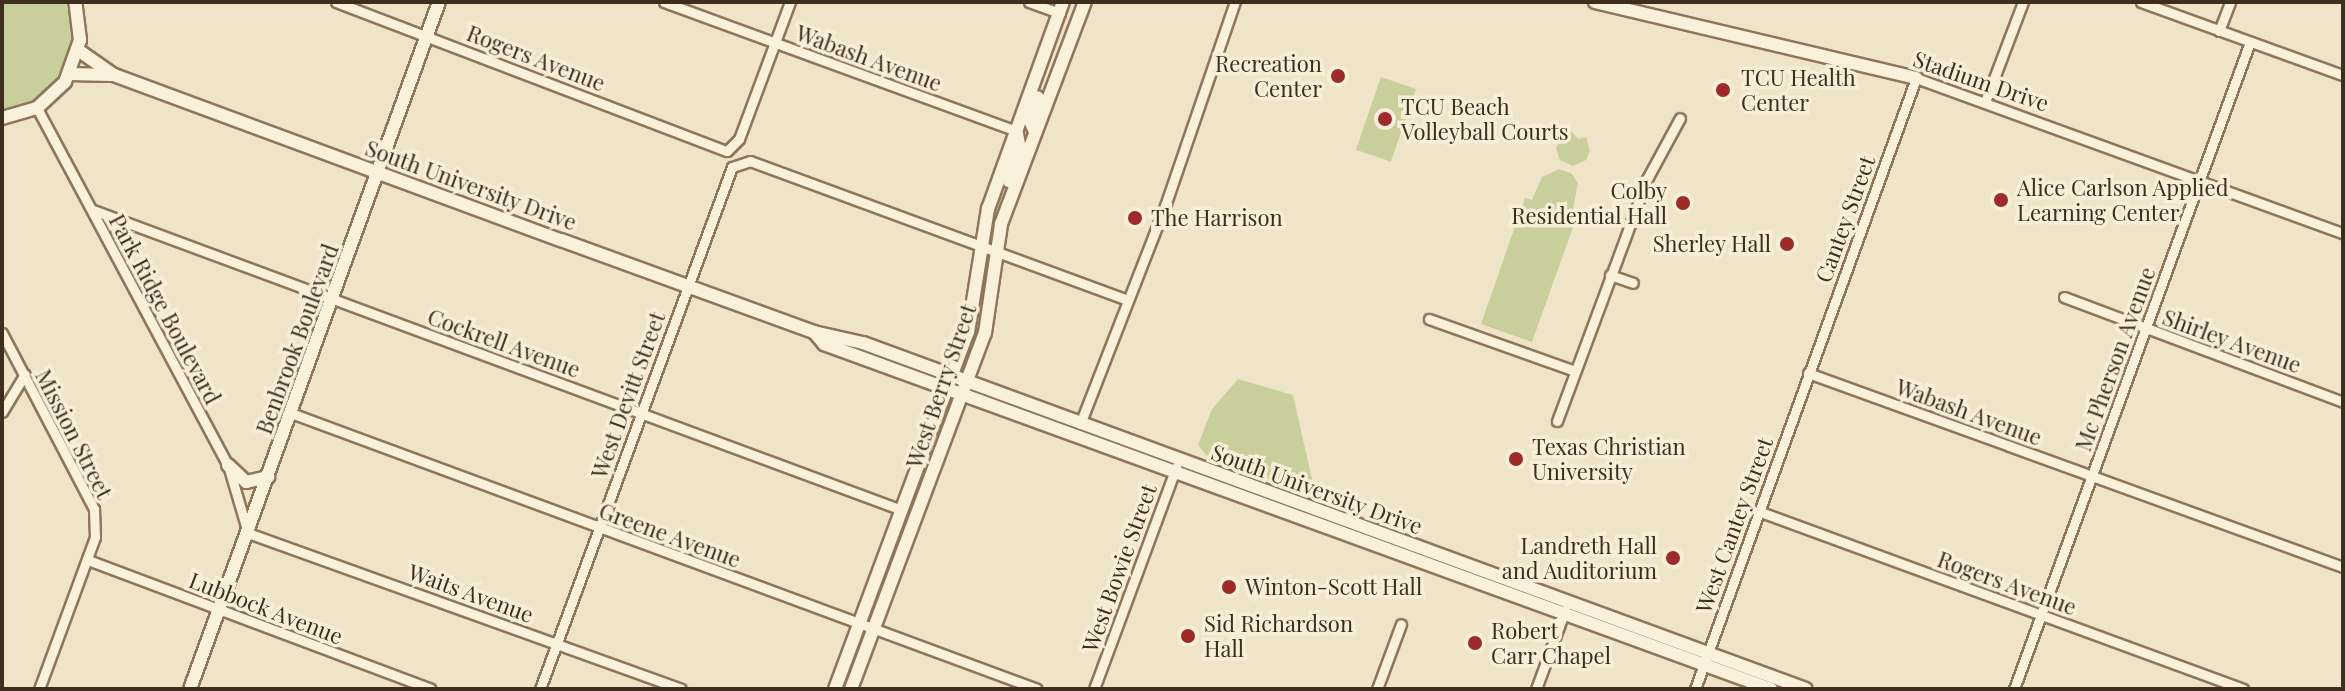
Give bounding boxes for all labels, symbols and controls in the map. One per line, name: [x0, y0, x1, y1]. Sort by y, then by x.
street label: Rogers Avenue: [463, 19, 609, 97]
street label: Wabash Avenue: [792, 19, 946, 97]
street label: Stadium Drive: [1910, 45, 2052, 117]
place label: Recreation Center: [1215, 50, 1322, 102]
place label: TCU Health Center: [1741, 64, 1856, 116]
marker: Recreation Center: [1329, 67, 1347, 85]
marker: TCU Health Center: [1712, 79, 1734, 101]
place label: TCU Beach Volleyball Courts: [1401, 93, 1569, 144]
marker: TCU Beach Volleyball Courts: [1376, 110, 1394, 128]
street label: South University Drive: [362, 134, 580, 236]
street label: Cantey Street: [1810, 152, 1880, 286]
place label: Alice Carlson Applied Learning Center: [2017, 174, 2229, 226]
place label: Colby Residential Hall: [1511, 177, 1667, 228]
marker: Alice Carlson Applied Learning Center: [1992, 191, 2010, 209]
marker: Colby Residential Hall: [1674, 194, 1692, 212]
place label: The Harrison: [1151, 205, 1283, 231]
street label: Park Ridge Boulevard: [104, 209, 226, 409]
marker: The Harrison: [1126, 209, 1144, 227]
place label: Sherley Hall: [1652, 231, 1771, 257]
marker: Sherley Hall: [1778, 235, 1796, 253]
street label: Benbrook Boulevard: [250, 240, 344, 438]
street label: Mc Pherson Avenue: [2069, 263, 2161, 455]
street label: West Berry Street: [900, 300, 982, 472]
street label: Cockrell Avenue: [424, 303, 584, 383]
street label: Shirley Avenue: [2159, 303, 2305, 379]
street label: West Devitt Street: [585, 308, 671, 482]
street label: Mission Street: [30, 365, 118, 503]
street label: Wabash Avenue: [1892, 373, 2046, 451]
place label: Texas Christian University: [1532, 433, 1686, 484]
street label: West Cantey Street: [1690, 433, 1778, 617]
street label: South University Drive: [1208, 438, 1426, 540]
marker: Texas Christian University: [1507, 450, 1525, 468]
street label: West Bowie Street: [1076, 480, 1162, 656]
street label: Greene Avenue: [595, 497, 745, 573]
place label: Landreth Hall and Auditorium: [1501, 532, 1657, 584]
street label: Rogers Avenue: [1934, 546, 2080, 620]
marker: Landreth Hall and Auditorium: [1664, 549, 1682, 567]
street label: Waits Avenue: [405, 558, 537, 628]
street label: Lubbock Avenue: [185, 566, 347, 650]
place label: Winton-Scott Hall: [1245, 574, 1423, 600]
marker: Winton-Scott Hall: [1220, 578, 1238, 596]
place label: Sid Richardson Hall: [1204, 610, 1353, 662]
place label: Robert Carr Chapel: [1491, 617, 1611, 668]
marker: Sid Richardson Hall: [1179, 627, 1197, 645]
marker: Robert Carr Chapel: [1466, 634, 1484, 652]

